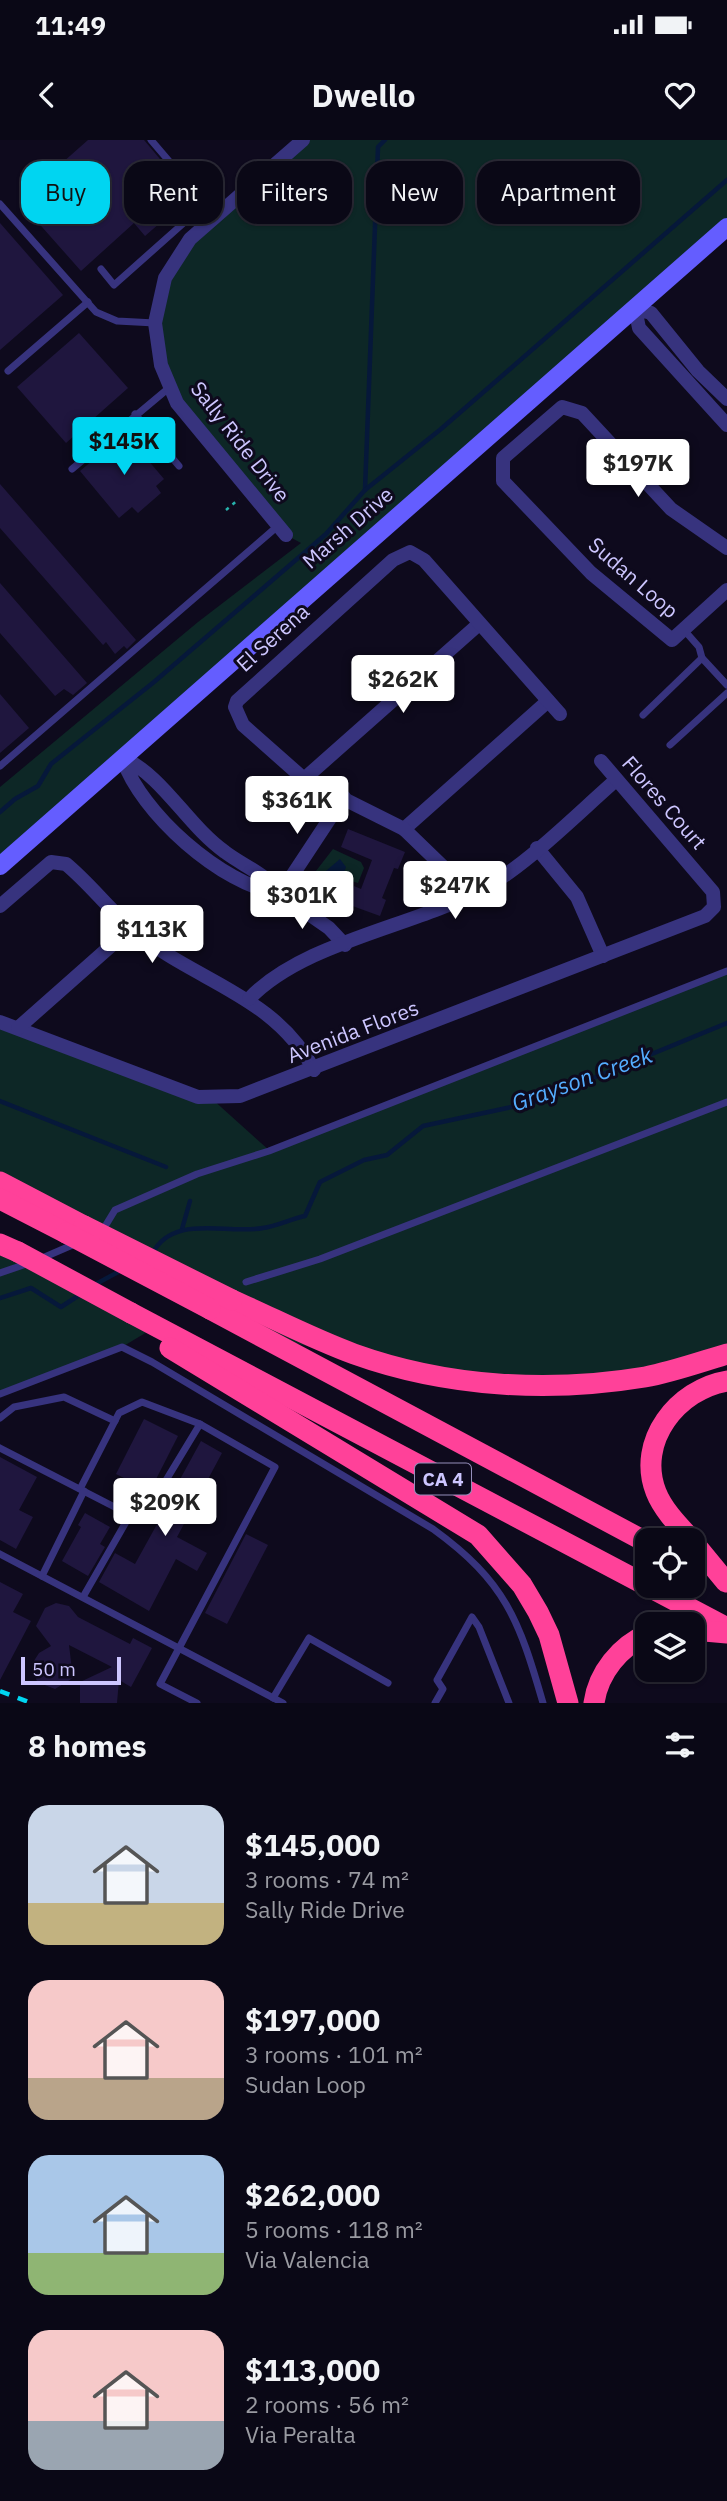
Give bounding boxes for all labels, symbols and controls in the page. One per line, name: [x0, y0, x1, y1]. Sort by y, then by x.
text: 11:49: [35, 8, 106, 42]
text: Dwello: [311, 74, 416, 116]
icon: back: [28, 76, 66, 114]
icon: heart: [661, 76, 699, 114]
chip: Buy: [21, 161, 110, 224]
chip: Rent: [124, 161, 223, 224]
chip: Filters: [237, 161, 352, 224]
chip: New: [366, 161, 463, 224]
chip: Apartment: [477, 161, 640, 224]
street label: Sally Ride Drive: [185, 375, 297, 508]
pin: $145K: [75, 418, 173, 477]
text: $145K: [88, 425, 160, 455]
pin: $197K: [589, 440, 687, 499]
text: $197K: [602, 447, 674, 477]
street label: Marsh Drive: [296, 480, 399, 574]
street label: Sudan Loop: [583, 530, 685, 624]
street label: El Serena: [230, 597, 315, 677]
pin: $262K: [354, 656, 452, 715]
text: $262K: [367, 663, 439, 693]
street label: Flores Court: [616, 750, 713, 855]
pin: $361K: [248, 776, 346, 836]
text: $361K: [261, 784, 333, 814]
pin: $247K: [406, 862, 504, 921]
text: $247K: [419, 869, 491, 899]
pin: $301K: [253, 872, 351, 931]
text: $301K: [266, 879, 338, 909]
pin: $113K: [103, 906, 201, 965]
text: $113K: [116, 913, 188, 943]
street label: Avenida Flores: [283, 993, 422, 1069]
water label: Grayson Creek: [507, 1038, 657, 1117]
road number: CA 4: [415, 1464, 471, 1494]
pin: $209K: [116, 1478, 214, 1538]
text: $209K: [129, 1486, 201, 1516]
map controls: [635, 1528, 705, 1682]
button: locate: [635, 1528, 705, 1598]
button: layers: [635, 1612, 705, 1682]
scale bar: [21, 1654, 121, 1686]
text: 50 m: [32, 1657, 76, 1681]
text: 8 homes: [28, 1726, 147, 1765]
icon: filters: [661, 1726, 699, 1764]
text: $145,000: [245, 1825, 380, 1864]
icon: home: [84, 1833, 168, 1917]
text: 3 rooms · 74 m²: [245, 1864, 409, 1894]
text: Sally Ride Drive: [245, 1894, 405, 1924]
text: $197,000: [245, 2000, 380, 2039]
icon: home: [84, 2008, 168, 2092]
text: 3 rooms · 101 m²: [245, 2039, 423, 2069]
text: Sudan Loop: [245, 2069, 366, 2099]
text: $262,000: [245, 2175, 380, 2214]
icon: home: [84, 2183, 168, 2267]
text: 5 rooms · 118 m²: [245, 2214, 423, 2244]
text: Via Valencia: [245, 2244, 370, 2274]
text: $113,000: [245, 2350, 380, 2389]
icon: home: [84, 2358, 168, 2442]
text: 2 rooms · 56 m²: [245, 2389, 409, 2419]
text: Via Peralta: [245, 2419, 356, 2449]

